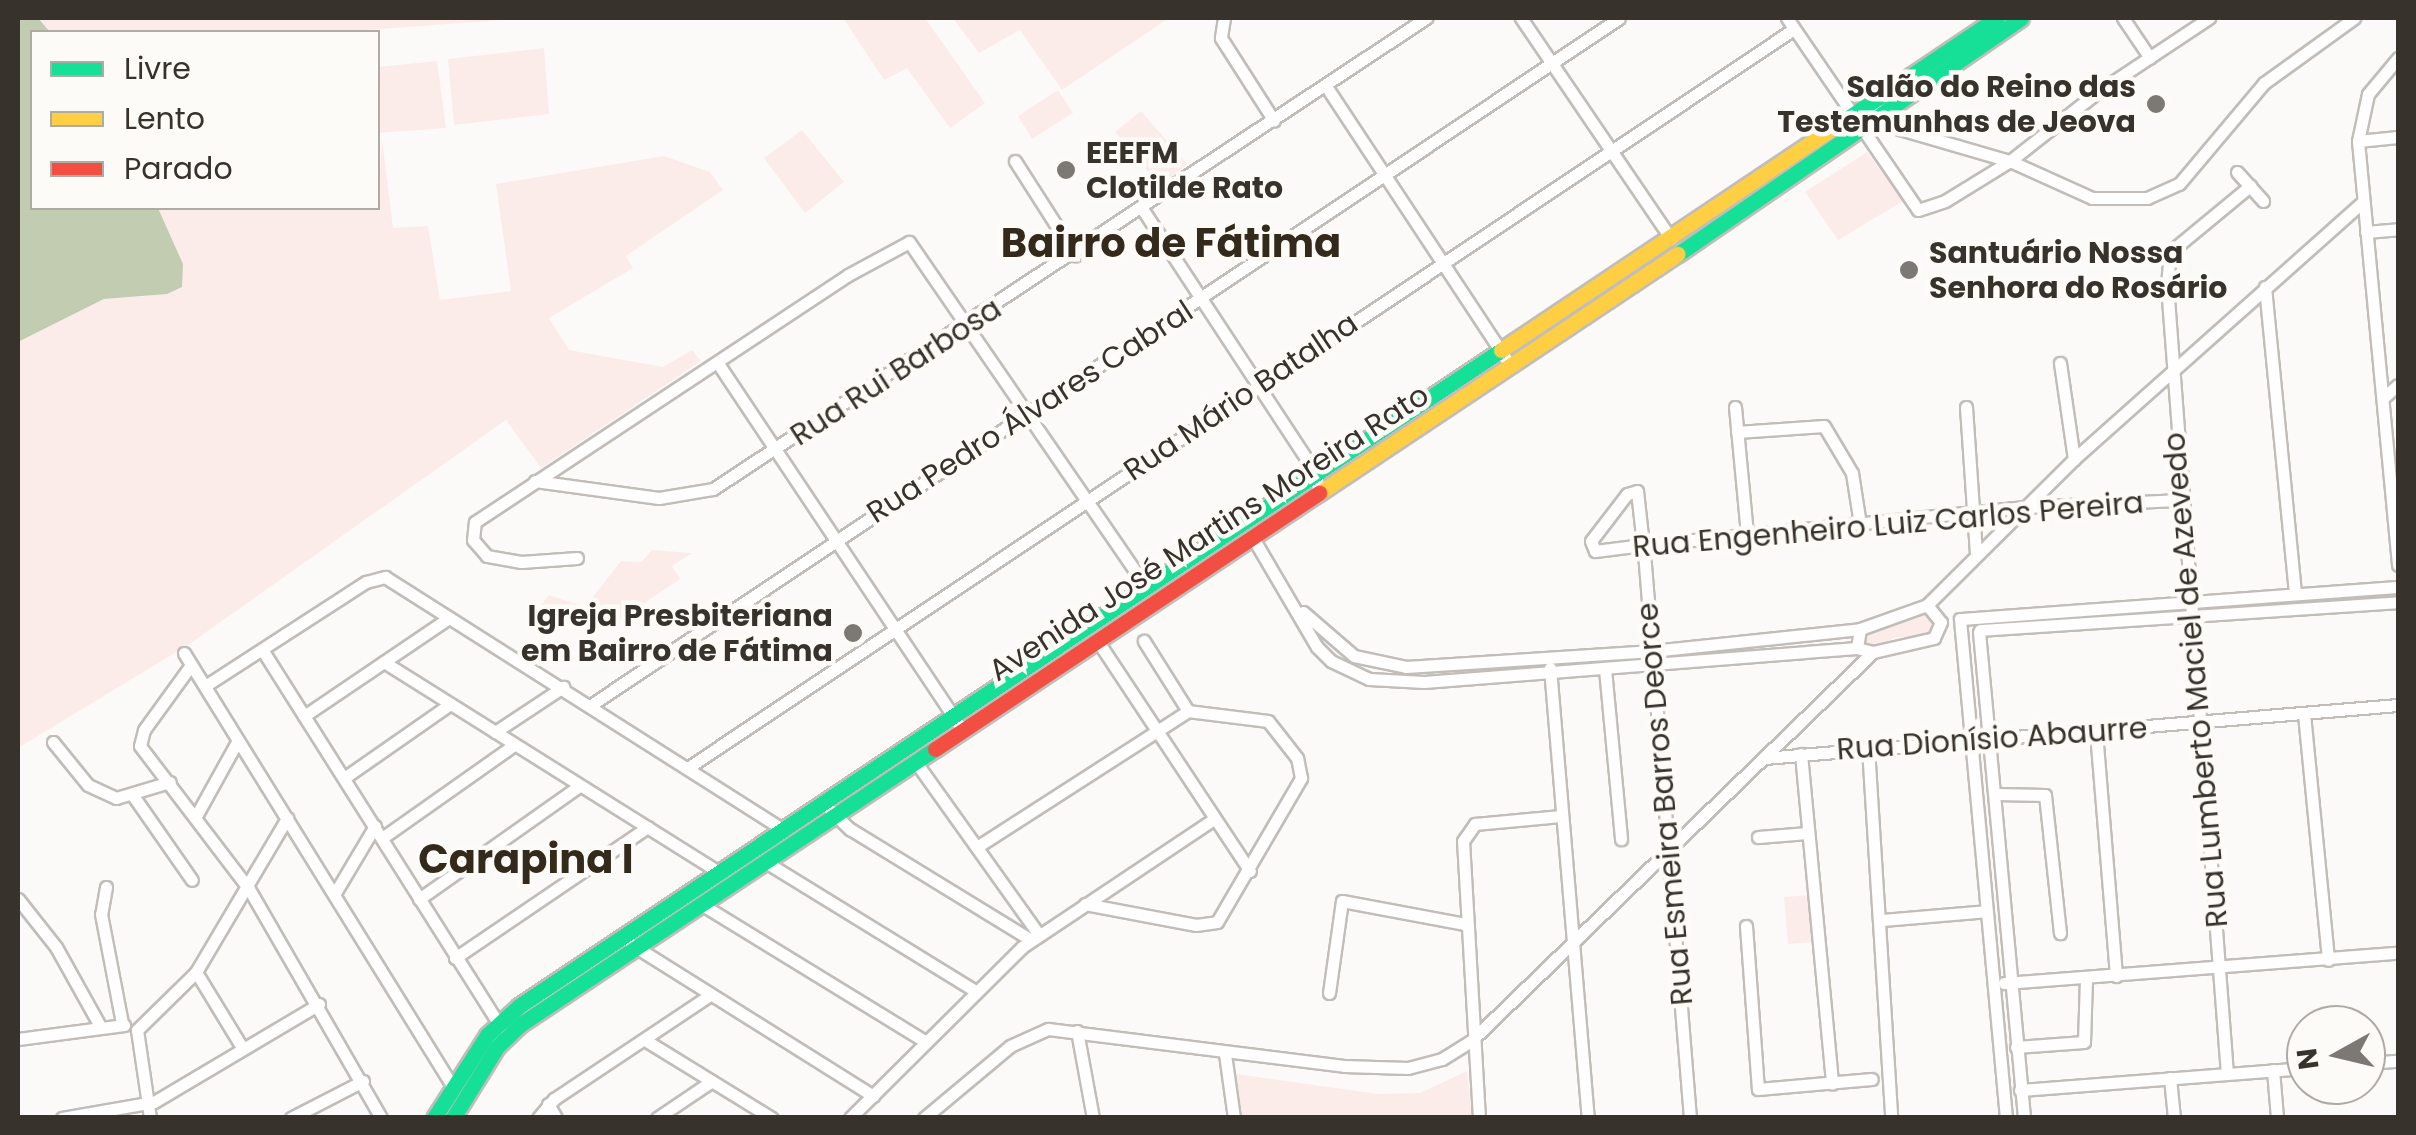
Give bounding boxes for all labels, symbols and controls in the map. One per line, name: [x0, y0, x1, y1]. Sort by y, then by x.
legend: [30, 30, 380, 210]
text: Livre: [124, 47, 191, 90]
place label: Salão do Reino das Testemunhas de Jeova: [1777, 69, 2136, 140]
marker: Salão do Reino das Testemunhas de Jeova: [2145, 93, 2167, 115]
text: Lento: [124, 97, 205, 140]
place label: EEEFM Clotilde Rato: [1086, 135, 1283, 206]
text: Parado: [124, 147, 233, 190]
marker: EEEFM Clotilde Rato: [1055, 159, 1077, 181]
district label: Bairro de Fátima: [1001, 219, 1341, 267]
place label: Santuário Nossa Senhora do Rosário: [1929, 235, 2227, 306]
marker: Santuário Nossa Senhora do Rosário: [1898, 259, 1920, 281]
street label: Rua Rui Barbosa: [784, 291, 1008, 453]
street label: Rua Pedro Álvares Cabral: [860, 293, 1200, 531]
street label: Rua Mário Batalha: [1117, 305, 1365, 489]
street label: Avenida José Martins Moreira Rato: [982, 377, 1436, 689]
street label: Rua Lumberto Maciel de Azevedo: [2156, 431, 2236, 929]
street label: Rua Engenheiro Luiz Carlos Pereira: [1631, 485, 2145, 565]
place label: Igreja Presbiteriana em Bairro de Fátima: [521, 598, 833, 668]
street label: Rua Esmeira Barros Deorce: [1629, 601, 1701, 1007]
marker: Igreja Presbiteriana em Bairro de Fátima: [842, 622, 864, 644]
street label: Rua Dionísio Abaurre: [1835, 710, 2149, 768]
district label: Carapina I: [418, 835, 634, 883]
north arrow: [2286, 1005, 2386, 1105]
text: N: [2287, 1046, 2329, 1072]

